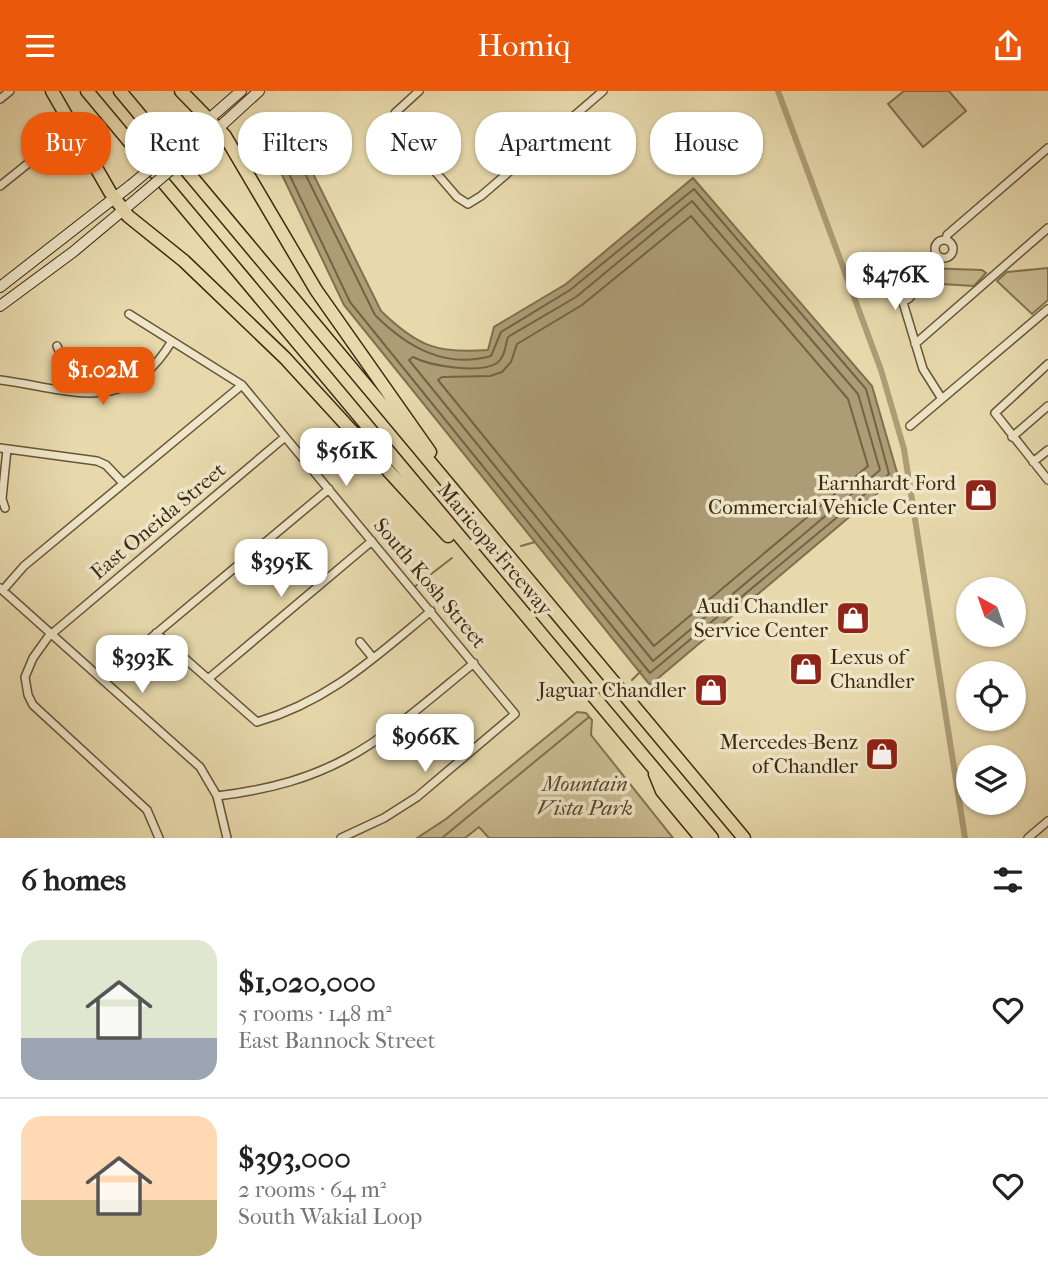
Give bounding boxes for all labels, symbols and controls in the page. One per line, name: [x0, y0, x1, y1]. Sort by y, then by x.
icon: menu: [21, 27, 59, 65]
text: Homiq: [477, 27, 571, 64]
icon: share: [989, 27, 1027, 65]
chip: Buy: [21, 112, 111, 175]
chip: Rent: [125, 112, 224, 175]
chip: Filters: [238, 112, 352, 175]
chip: New: [366, 112, 461, 175]
chip: Apartment: [475, 112, 636, 175]
chip: House: [650, 112, 763, 175]
pin: $476K: [846, 253, 944, 312]
text: $476K: [862, 261, 928, 288]
pin: $1.02M: [46, 347, 160, 407]
text: $1.02M: [68, 356, 138, 383]
pin: $561K: [297, 429, 395, 488]
text: $561K: [316, 437, 376, 464]
street label: East Oneida Street: [86, 457, 231, 584]
place label: Earnhardt Ford Commercial Vehicle Center: [708, 471, 957, 519]
shop icon: Earnhardt Ford Commercial Vehicle Center: [962, 476, 1000, 514]
street label: Maricopa Freeway: [432, 478, 558, 621]
street label: South Kosh Street: [369, 513, 492, 653]
pin: $395K: [232, 539, 330, 599]
text: $395K: [251, 548, 311, 575]
north arrow: [956, 577, 1026, 647]
map controls: [956, 577, 1026, 815]
place label: Audi Chandler Service Center: [694, 594, 828, 642]
shop icon: Audi Chandler Service Center: [834, 599, 872, 637]
pin: $393K: [93, 635, 191, 695]
text: $393K: [112, 644, 172, 671]
place label: Lexus of Chandler: [830, 645, 914, 693]
shop icon: Lexus of Chandler: [787, 650, 825, 688]
button: locate: [956, 661, 1026, 731]
shop icon: Jaguar Chandler: [692, 671, 730, 709]
place label: Jaguar Chandler: [536, 678, 686, 702]
pin: $966K: [376, 715, 474, 774]
text: $966K: [392, 723, 458, 750]
place label: Mercedes-Benz of Chandler: [720, 730, 858, 778]
shop icon: Mercedes-Benz of Chandler: [863, 735, 901, 773]
button: layers: [956, 745, 1026, 815]
park label: Mountain Vista Park: [537, 772, 633, 820]
icon: filters: [989, 861, 1027, 899]
text: 6 homes: [21, 863, 126, 898]
text: $1,020,000: [238, 965, 376, 1000]
icon: home: [77, 968, 161, 1052]
icon: heart: [989, 991, 1027, 1029]
text: 5 rooms · 148 m²: [238, 1000, 392, 1027]
text: East Bannock Street: [238, 1027, 436, 1054]
text: $393,000: [238, 1141, 351, 1176]
icon: home: [77, 1144, 161, 1228]
icon: heart: [989, 1167, 1027, 1205]
text: 2 rooms · 64 m²: [238, 1176, 386, 1203]
text: South Wakial Loop: [238, 1203, 422, 1230]

